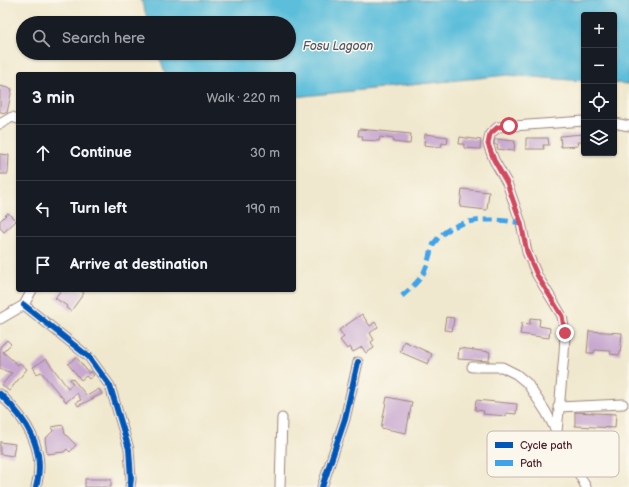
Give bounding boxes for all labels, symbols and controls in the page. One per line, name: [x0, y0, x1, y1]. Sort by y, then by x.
map controls: [581, 12, 617, 156]
button: +: [581, 12, 617, 48]
search box: [16, 16, 296, 60]
icon: search: [30, 27, 52, 49]
text: Search here: [62, 29, 145, 48]
water label: Fosu Lagoon: [303, 39, 374, 54]
button: −: [581, 48, 617, 84]
button: locate: [581, 84, 617, 120]
text: 3 min: [32, 88, 75, 108]
text: Walk · 220 m: [207, 90, 280, 106]
route start: [500, 117, 518, 135]
button: layers: [581, 120, 617, 156]
icon: ahead: [32, 142, 54, 164]
text: Continue: [70, 143, 132, 162]
text: 30 m: [250, 145, 280, 161]
icon: left: [32, 198, 54, 220]
text: Turn left: [70, 199, 127, 218]
text: 190 m: [246, 201, 280, 217]
icon: arrive: [32, 254, 54, 276]
text: Arrive at destination: [70, 255, 208, 274]
route end: [556, 324, 574, 342]
legend: [487, 431, 619, 477]
text: Cycle path: [520, 439, 572, 452]
text: Path: [520, 457, 542, 470]

